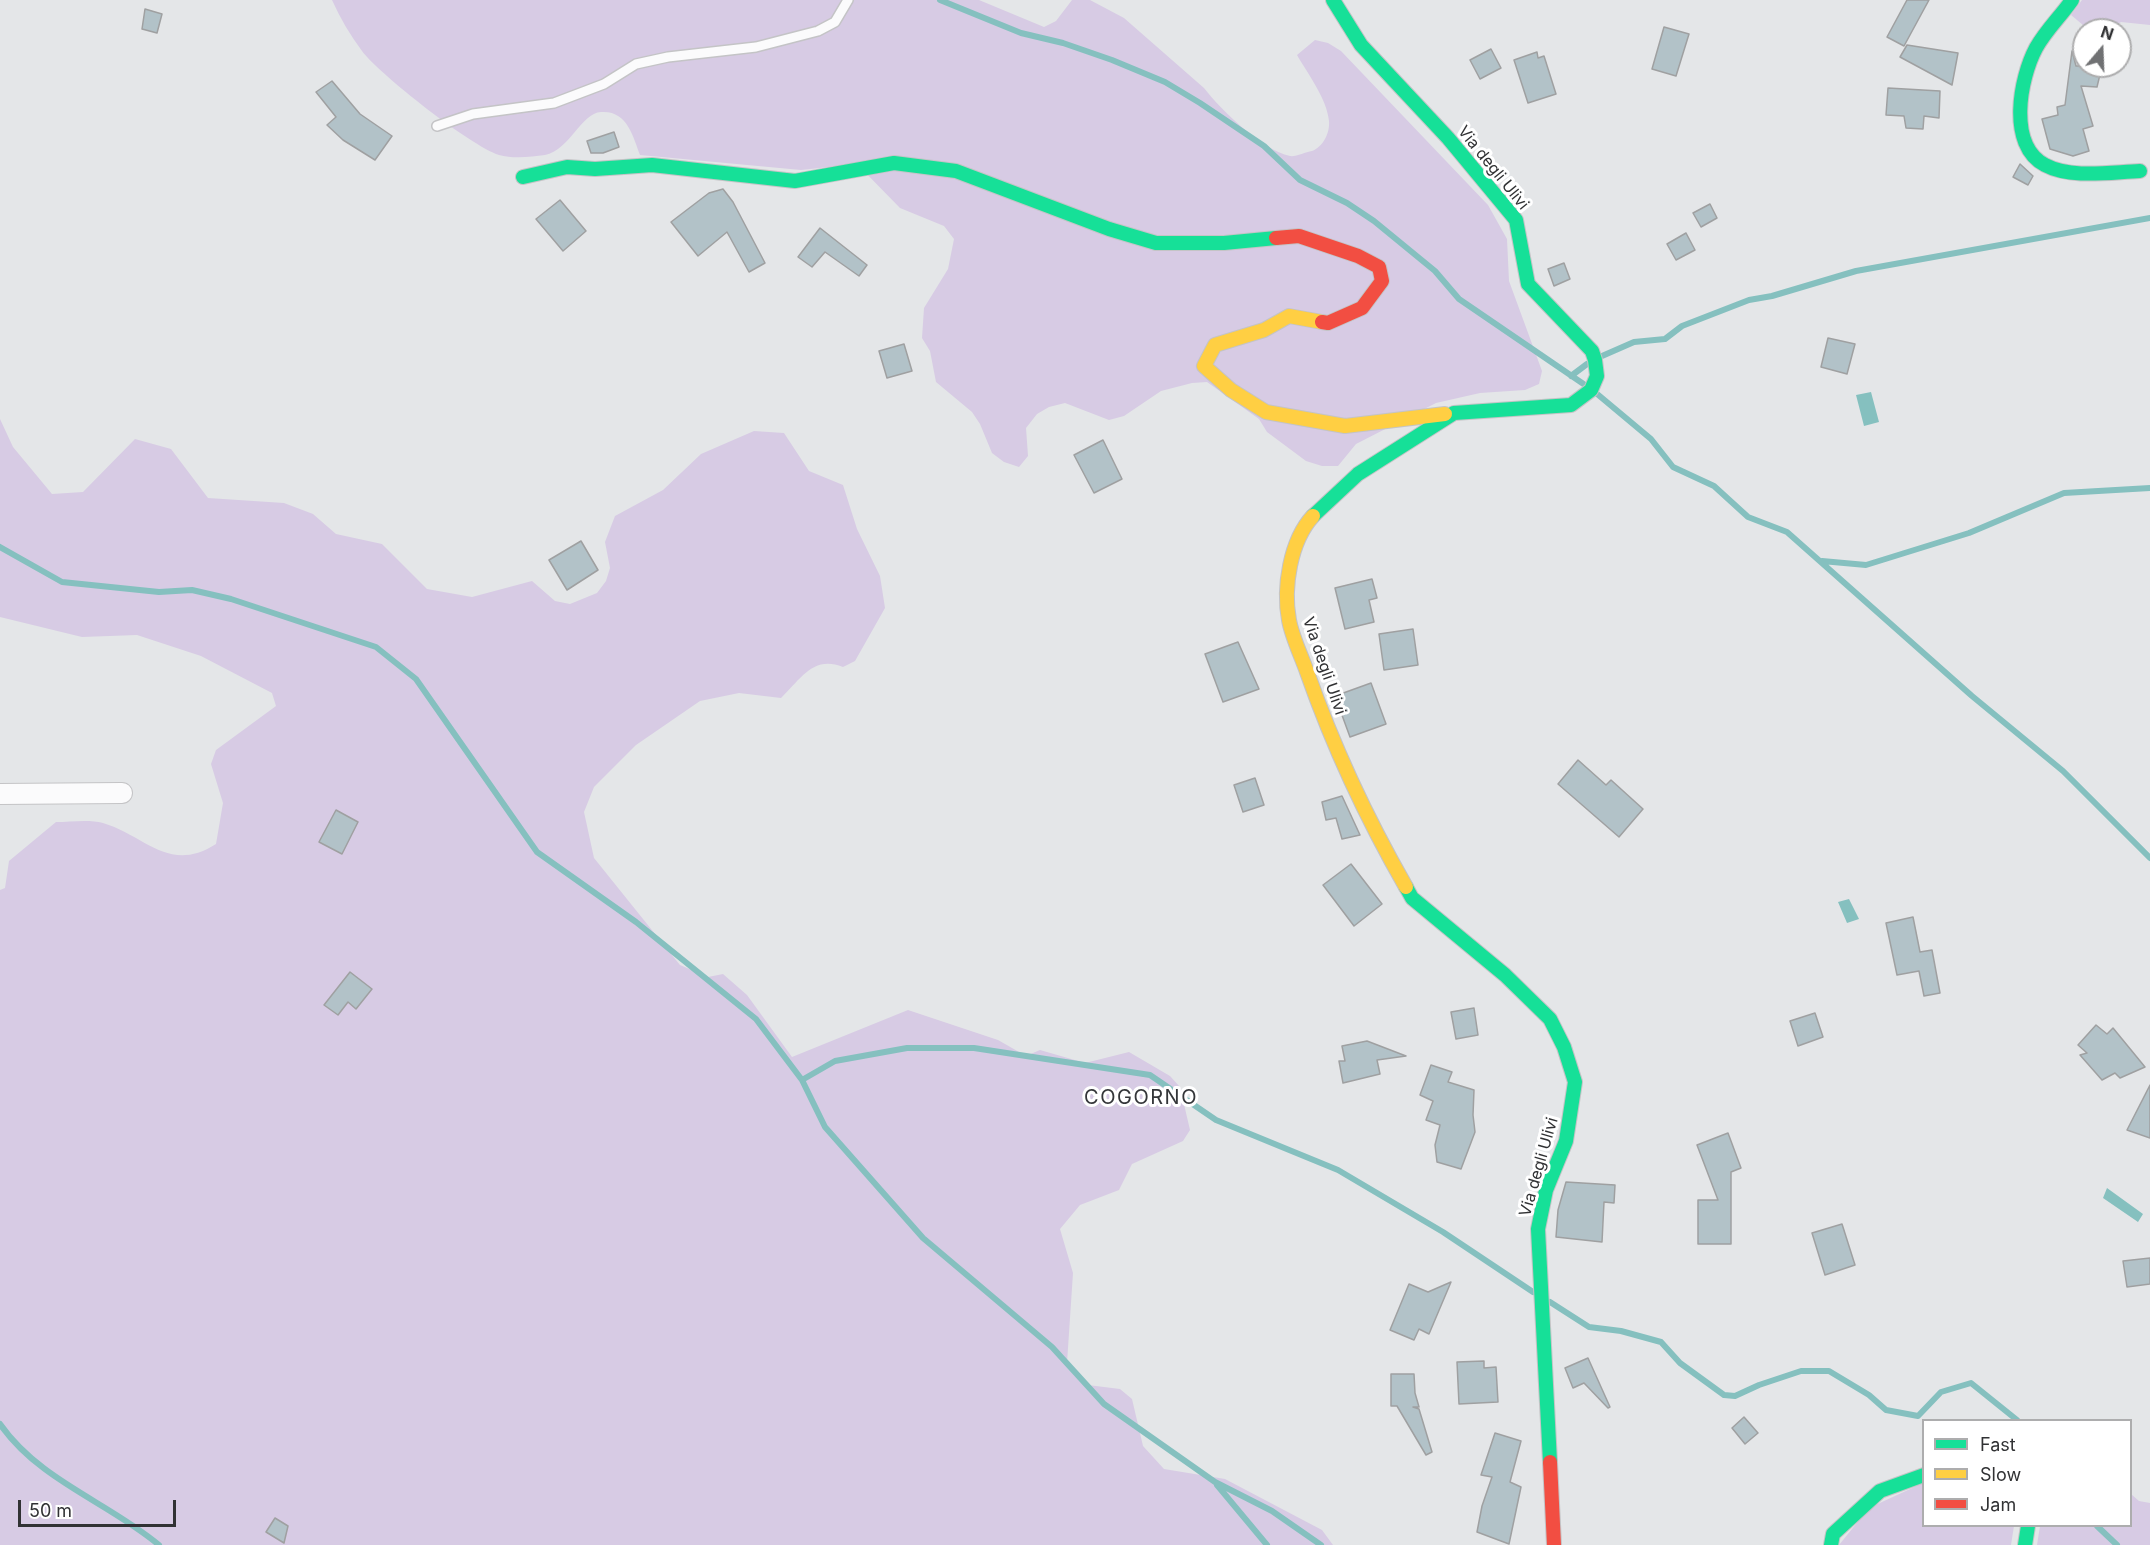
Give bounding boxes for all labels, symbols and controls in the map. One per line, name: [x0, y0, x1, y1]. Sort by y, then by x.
north arrow: [2072, 18, 2132, 78]
text: N: [2098, 21, 2116, 44]
street label: Via degli Ulivi: [1453, 122, 1533, 214]
street label: Via degli Ulivi: [1298, 615, 1350, 717]
district label: COGORNO: [1084, 1086, 1198, 1110]
street label: Via degli Ulivi: [1516, 1115, 1562, 1219]
legend: [1922, 1419, 2132, 1527]
text: Fast: [1980, 1434, 2016, 1455]
text: Slow: [1980, 1464, 2021, 1485]
scale bar: [21, 1488, 178, 1526]
text: Jam: [1980, 1494, 2016, 1515]
text: 50 m: [29, 1500, 72, 1521]

